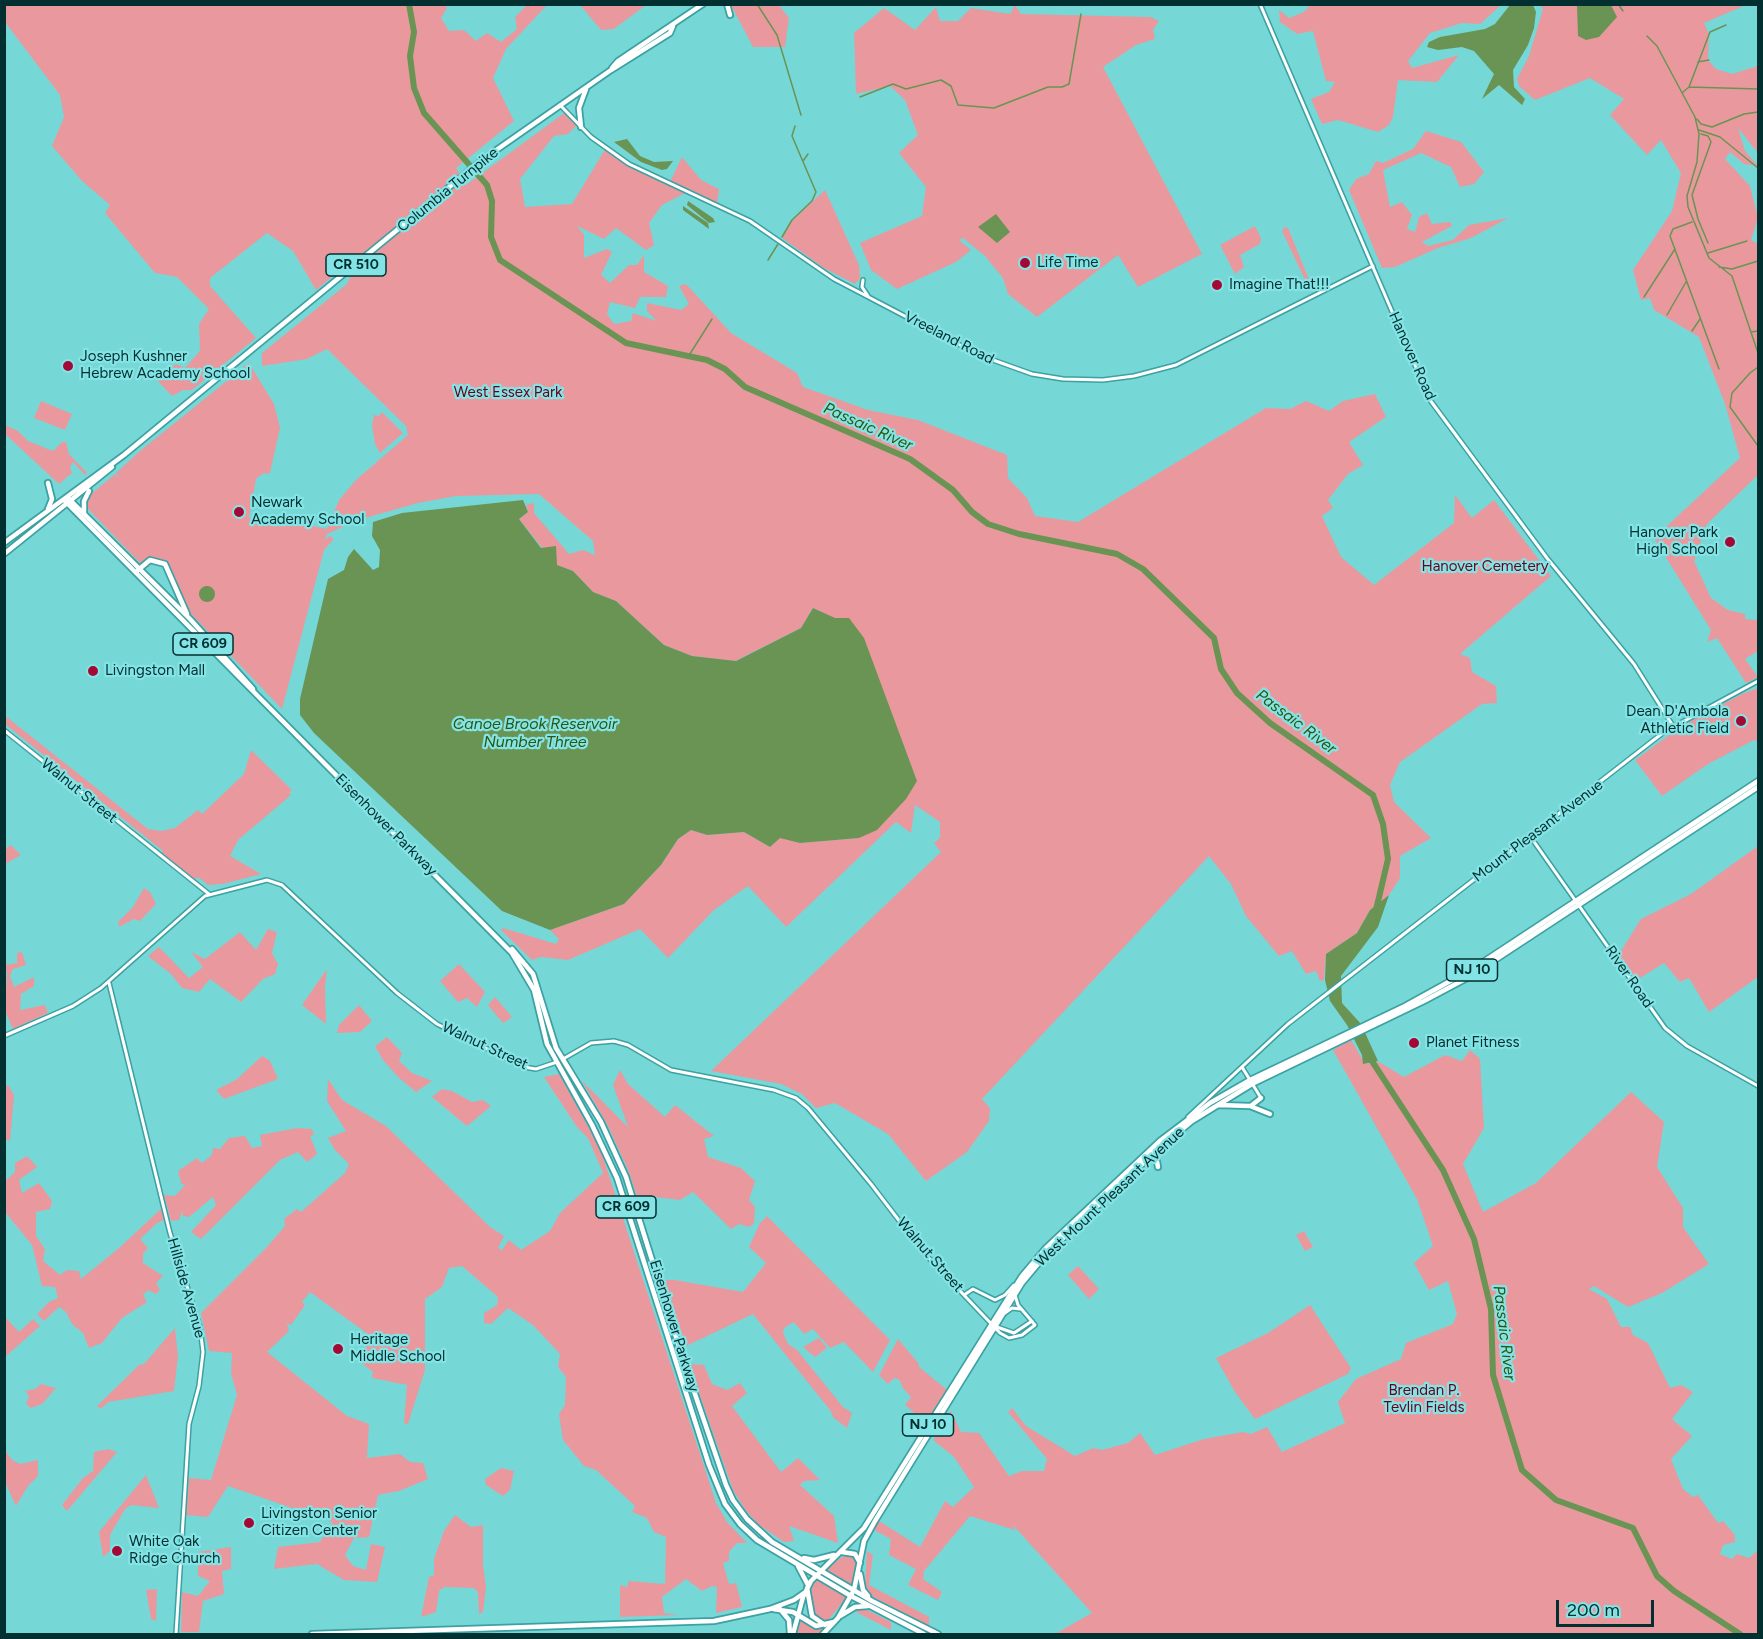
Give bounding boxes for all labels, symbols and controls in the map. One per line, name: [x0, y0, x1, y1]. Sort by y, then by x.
street label: Columbia Turnpike: [394, 144, 502, 236]
road number: CR 510: [326, 254, 386, 276]
place label: Life Time: [1037, 254, 1098, 272]
marker: Life Time: [1018, 256, 1032, 270]
place label: Imagine That!!!: [1229, 276, 1329, 294]
marker: Imagine That!!!: [1210, 278, 1224, 292]
street label: Vreeland Road: [901, 308, 997, 368]
street label: Hanover Road: [1384, 309, 1440, 403]
place label: Joseph Kushner Hebrew Academy School: [80, 348, 250, 383]
marker: Joseph Kushner Hebrew Academy School: [61, 359, 75, 373]
park label: West Essex Park: [454, 384, 562, 402]
water label: Passaic River: [821, 399, 915, 455]
place label: Newark Academy School: [251, 494, 364, 529]
marker: Newark Academy School: [232, 505, 246, 519]
place label: Hanover Park High School: [1629, 524, 1718, 559]
marker: Hanover Park High School: [1723, 535, 1737, 549]
park label: Hanover Cemetery: [1421, 558, 1549, 576]
road number: CR 609: [173, 633, 233, 655]
place label: Livingston Mall: [105, 662, 205, 680]
marker: Livingston Mall: [86, 664, 100, 678]
water label: Passaic River: [1252, 686, 1340, 758]
place label: Dean D'Ambola Athletic Field: [1626, 703, 1729, 738]
water label: Canoe Brook Reservoir Number Three: [453, 714, 617, 752]
marker: Dean D'Ambola Athletic Field: [1734, 714, 1748, 728]
street label: Walnut Street: [37, 755, 121, 827]
street label: Eisenhower Parkway: [331, 770, 441, 880]
street label: Mount Pleasant Avenue: [1469, 776, 1607, 886]
street label: River Road: [1601, 942, 1657, 1012]
road number: NJ 10: [1446, 959, 1498, 981]
street label: Walnut Street: [439, 1018, 531, 1074]
place label: Planet Fitness: [1426, 1034, 1519, 1052]
marker: Planet Fitness: [1407, 1036, 1421, 1050]
street label: West Mount Pleasant Avenue: [1032, 1123, 1188, 1271]
road number: CR 609: [596, 1196, 656, 1218]
street label: Walnut Street: [893, 1214, 967, 1296]
street label: Hillside Avenue: [163, 1236, 209, 1340]
street label: Eisenhower Parkway: [645, 1258, 703, 1394]
water label: Passaic River: [1489, 1284, 1519, 1382]
place label: Heritage Middle School: [350, 1331, 445, 1366]
marker: Heritage Middle School: [331, 1342, 345, 1356]
park label: Brendan P. Tevlin Fields: [1384, 1382, 1464, 1417]
road number: NJ 10: [902, 1414, 954, 1436]
place label: Livingston Senior Citizen Center: [261, 1505, 377, 1540]
marker: Livingston Senior Citizen Center: [242, 1516, 256, 1530]
place label: White Oak Ridge Church: [129, 1533, 220, 1568]
marker: White Oak Ridge Church: [110, 1544, 124, 1558]
scale bar: [1559, 1588, 1656, 1626]
text: 200 m: [1567, 1599, 1620, 1621]

